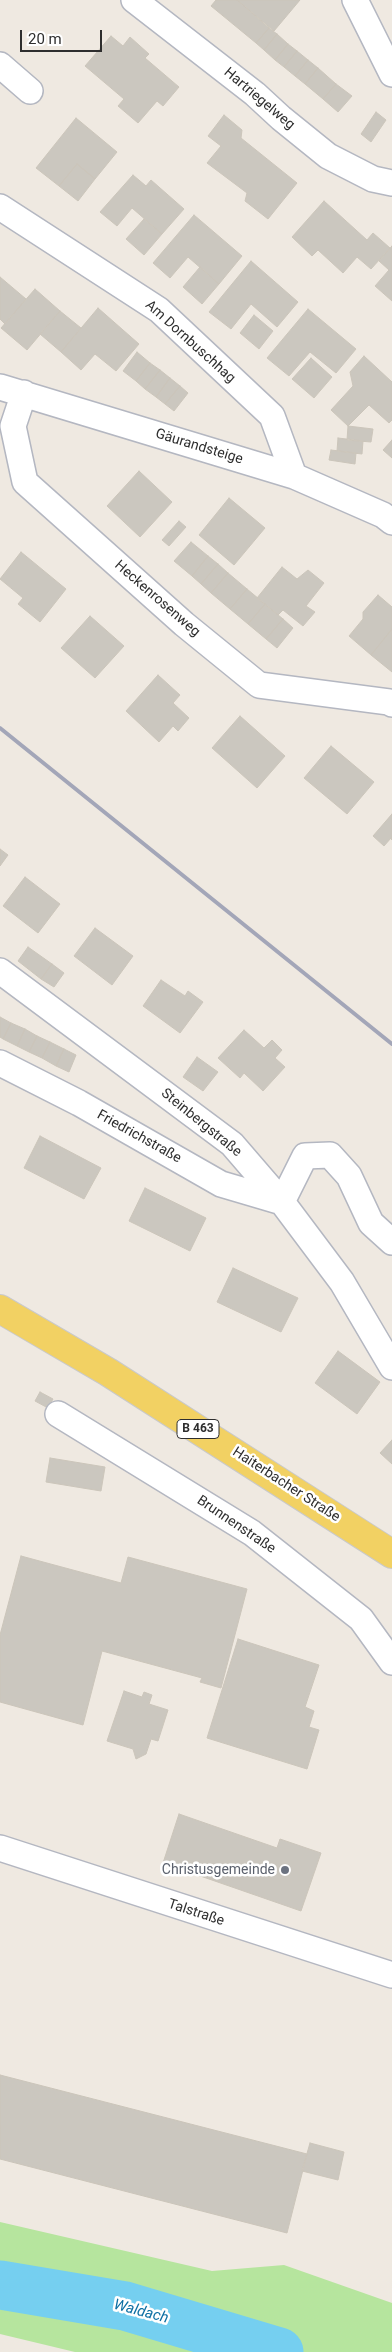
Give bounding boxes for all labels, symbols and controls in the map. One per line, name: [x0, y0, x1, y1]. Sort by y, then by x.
scale bar: [22, 20, 105, 52]
text: 20 m: [28, 30, 62, 48]
street label: Hartriegelweg: [220, 64, 298, 134]
street label: Am Dornbuschhag: [141, 297, 239, 387]
street label: Gäurandsteige: [153, 426, 245, 468]
street label: Heckenrosenweg: [111, 557, 203, 641]
street label: Steinbergstraße: [157, 1085, 245, 1161]
street label: Friedrichstraße: [94, 1107, 184, 1167]
road number: B 463: [177, 1420, 219, 1438]
street label: Haiterbacher Straße: [229, 1444, 343, 1526]
street label: Brunnenstraße: [193, 1492, 279, 1558]
place label: Christusgemeinde: [162, 1862, 275, 1878]
marker: Christusgemeinde: [279, 1864, 291, 1876]
street label: Talstraße: [166, 1896, 226, 1930]
water label: Waldach: [112, 2296, 170, 2328]

